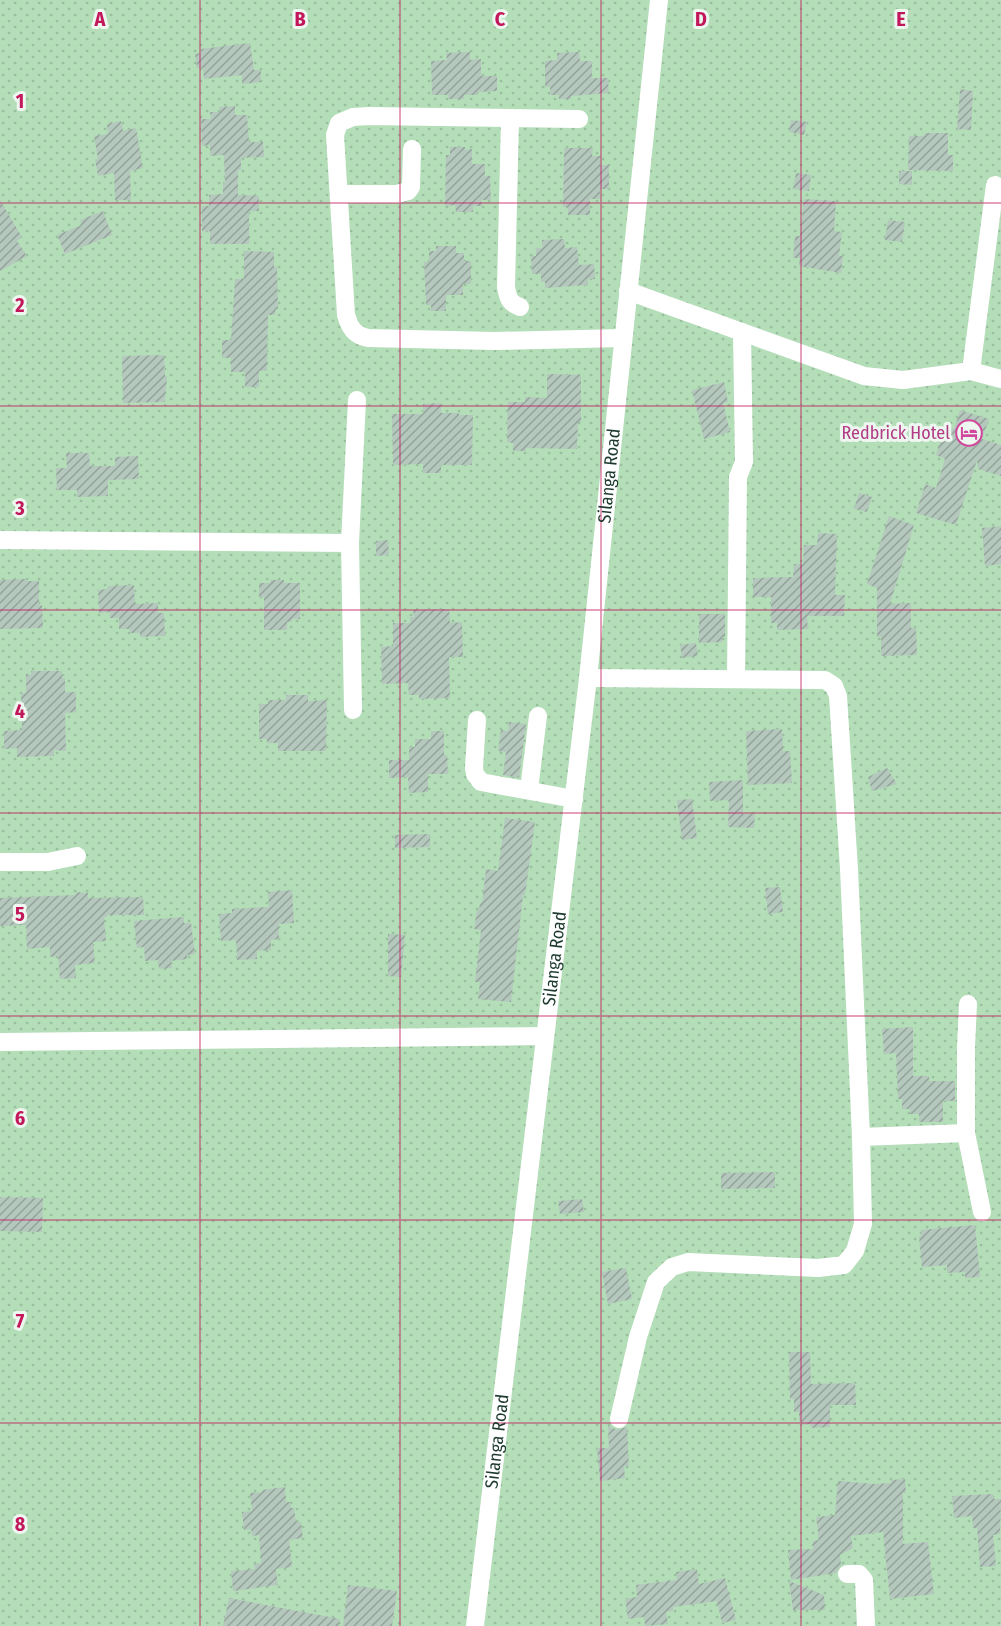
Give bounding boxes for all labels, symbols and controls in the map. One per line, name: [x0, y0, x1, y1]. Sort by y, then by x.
text: A: [94, 7, 107, 31]
text: B: [294, 7, 306, 31]
text: C: [495, 7, 506, 31]
text: D: [695, 7, 707, 31]
text: E: [896, 7, 906, 31]
text: 1: [16, 89, 24, 113]
text: 2: [14, 293, 25, 317]
hotel icon: Redbrick Hotel: [954, 418, 984, 448]
place label: Redbrick Hotel: [842, 422, 950, 444]
street label: Silanga Road: [593, 427, 625, 524]
text: 3: [14, 496, 25, 520]
text: 4: [15, 699, 25, 723]
text: 5: [15, 902, 25, 926]
street label: Silanga Road: [538, 910, 571, 1007]
text: 6: [15, 1106, 25, 1130]
text: 7: [16, 1309, 25, 1333]
street label: Silanga Road: [480, 1393, 514, 1490]
text: 8: [15, 1512, 26, 1536]

